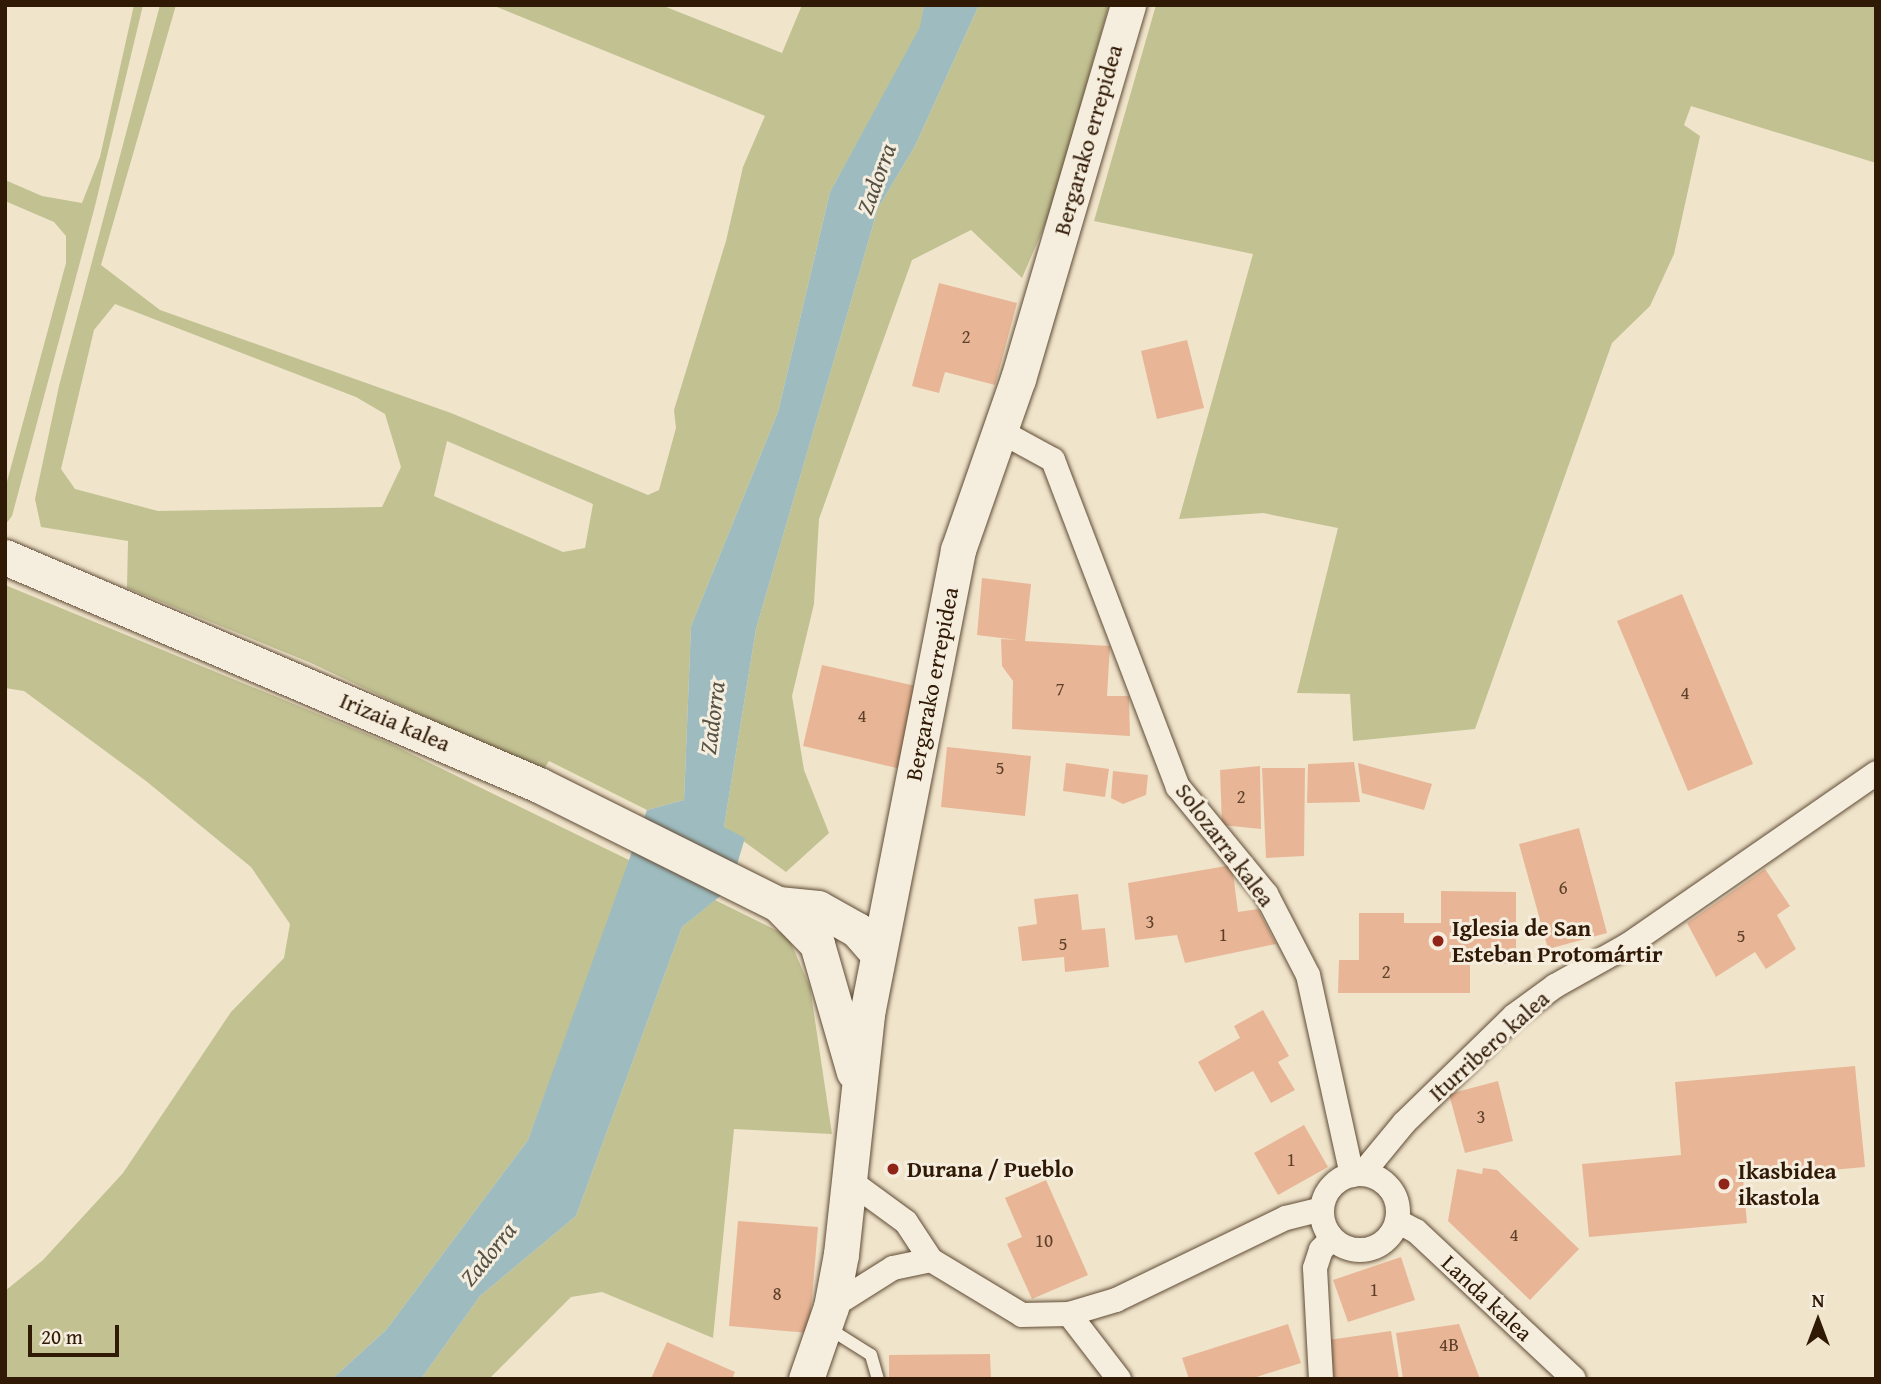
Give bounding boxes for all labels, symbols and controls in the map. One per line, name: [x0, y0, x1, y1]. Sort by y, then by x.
street label: Bergarako errepidea: [1048, 42, 1128, 238]
water label: Zadorra: [850, 140, 902, 218]
house number: 2: [961, 326, 971, 348]
street label: Bergarako errepidea: [900, 585, 964, 783]
house number: 7: [1055, 678, 1065, 700]
water label: Zadorra: [693, 680, 731, 756]
house number: 4: [1680, 682, 1690, 704]
street label: Irizaia kalea: [336, 686, 454, 758]
house number: 4: [857, 705, 867, 727]
house number: 5: [995, 757, 1005, 779]
street label: Solozarra kalea: [1170, 778, 1280, 912]
house number: 2: [1236, 786, 1246, 808]
house number: 6: [1558, 877, 1568, 899]
house number: 3: [1145, 911, 1155, 933]
place label: Iglesia de San Esteban Protomártir: [1452, 914, 1662, 968]
house number: 1: [1218, 924, 1228, 946]
house number: 5: [1736, 925, 1746, 947]
house number: 5: [1058, 933, 1068, 955]
marker: Iglesia de San Esteban Protomártir: [1430, 933, 1446, 949]
house number: 2: [1381, 961, 1391, 983]
street label: Iturribero kalea: [1423, 985, 1555, 1107]
house number: 3: [1476, 1106, 1486, 1128]
house number: 1: [1286, 1149, 1296, 1171]
place label: Durana / Pueblo: [907, 1155, 1074, 1183]
place label: Ikasbidea ikastola: [1738, 1157, 1836, 1211]
marker: Durana / Pueblo: [885, 1161, 901, 1177]
marker: Ikasbidea ikastola: [1716, 1176, 1732, 1192]
water label: Zadorra: [454, 1216, 522, 1292]
house number: 4: [1509, 1224, 1519, 1246]
house number: 10: [1035, 1230, 1053, 1252]
street label: Landa kalea: [1436, 1249, 1538, 1347]
house number: 1: [1369, 1279, 1379, 1301]
house number: 8: [772, 1283, 782, 1305]
north arrow: [1783, 1286, 1853, 1356]
text: N: [1812, 1286, 1824, 1314]
scale bar: [32, 1310, 122, 1354]
text: 20 m: [41, 1321, 83, 1352]
house number: 4B: [1439, 1334, 1459, 1356]

